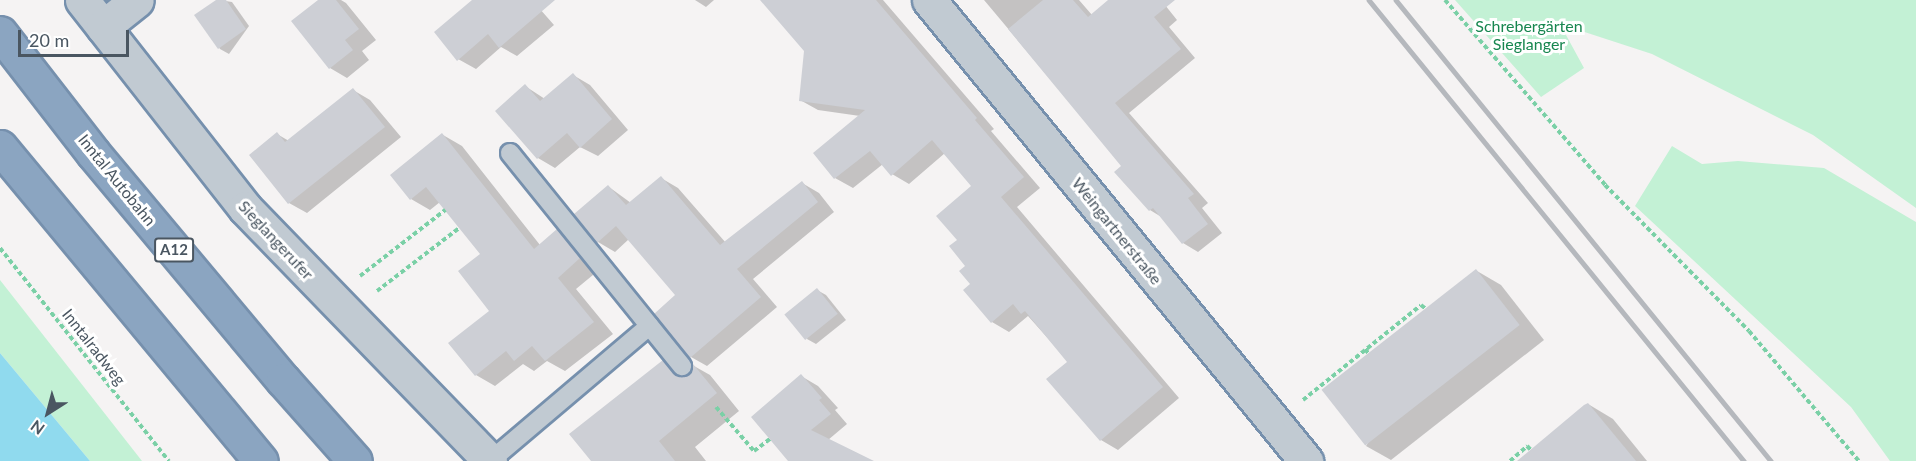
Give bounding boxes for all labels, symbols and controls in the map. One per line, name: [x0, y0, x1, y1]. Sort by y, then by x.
park label: Schrebergärten Sieglanger: [1475, 16, 1583, 54]
scale bar: [21, 18, 132, 56]
text: 20 m: [29, 29, 69, 51]
street label: Inntal Autobahn: [74, 130, 160, 230]
street label: Weingartnerstraße: [1068, 174, 1166, 288]
street label: Sieglangerufer: [235, 197, 317, 283]
road number: A12: [153, 238, 195, 262]
street label: Inntalradweg: [58, 305, 130, 389]
north arrow: [18, 383, 78, 443]
text: N: [27, 417, 48, 439]

